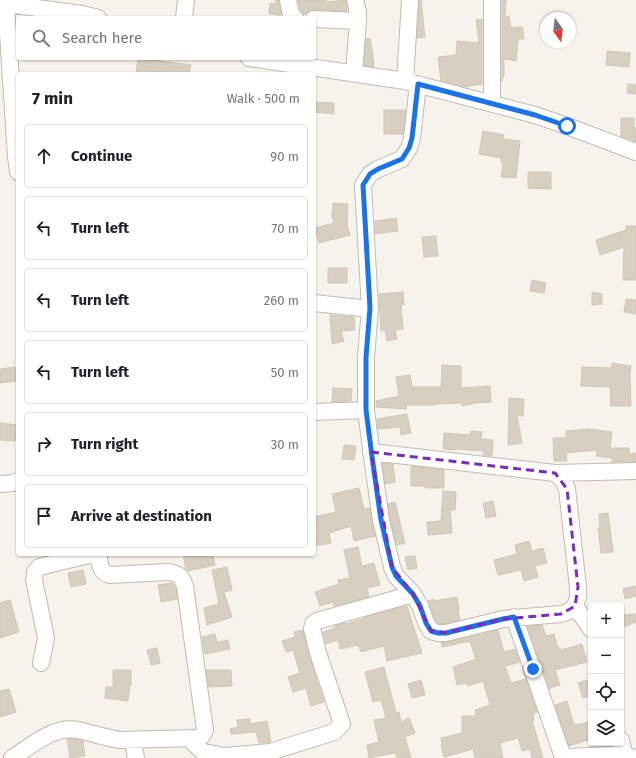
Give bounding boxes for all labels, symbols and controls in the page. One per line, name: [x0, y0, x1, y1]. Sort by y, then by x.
north arrow: [540, 12, 576, 48]
search box: [16, 16, 316, 60]
icon: search: [30, 27, 52, 49]
text: Search here: [62, 29, 142, 47]
text: 7 min: [32, 88, 73, 109]
text: Walk · 500 m: [227, 91, 300, 106]
route start: [558, 117, 576, 135]
icon: ahead: [33, 145, 55, 167]
text: Continue: [71, 147, 132, 165]
text: 90 m: [270, 149, 299, 164]
icon: left: [33, 217, 55, 239]
text: Turn left: [71, 219, 129, 237]
text: 70 m: [272, 221, 299, 236]
icon: left: [33, 289, 55, 311]
text: Turn left: [71, 291, 129, 309]
text: 260 m: [264, 293, 299, 308]
icon: left: [33, 361, 55, 383]
text: Turn left: [71, 363, 129, 381]
text: 50 m: [271, 365, 299, 380]
icon: right: [33, 433, 55, 455]
text: Turn right: [71, 435, 138, 453]
text: 30 m: [271, 437, 299, 452]
icon: arrive: [33, 505, 55, 527]
text: Arrive at destination: [71, 507, 212, 525]
map controls: [588, 602, 624, 746]
button: +: [588, 602, 624, 638]
button: −: [588, 638, 624, 674]
route end: [524, 660, 542, 678]
button: locate: [588, 674, 624, 710]
button: layers: [588, 710, 624, 746]

